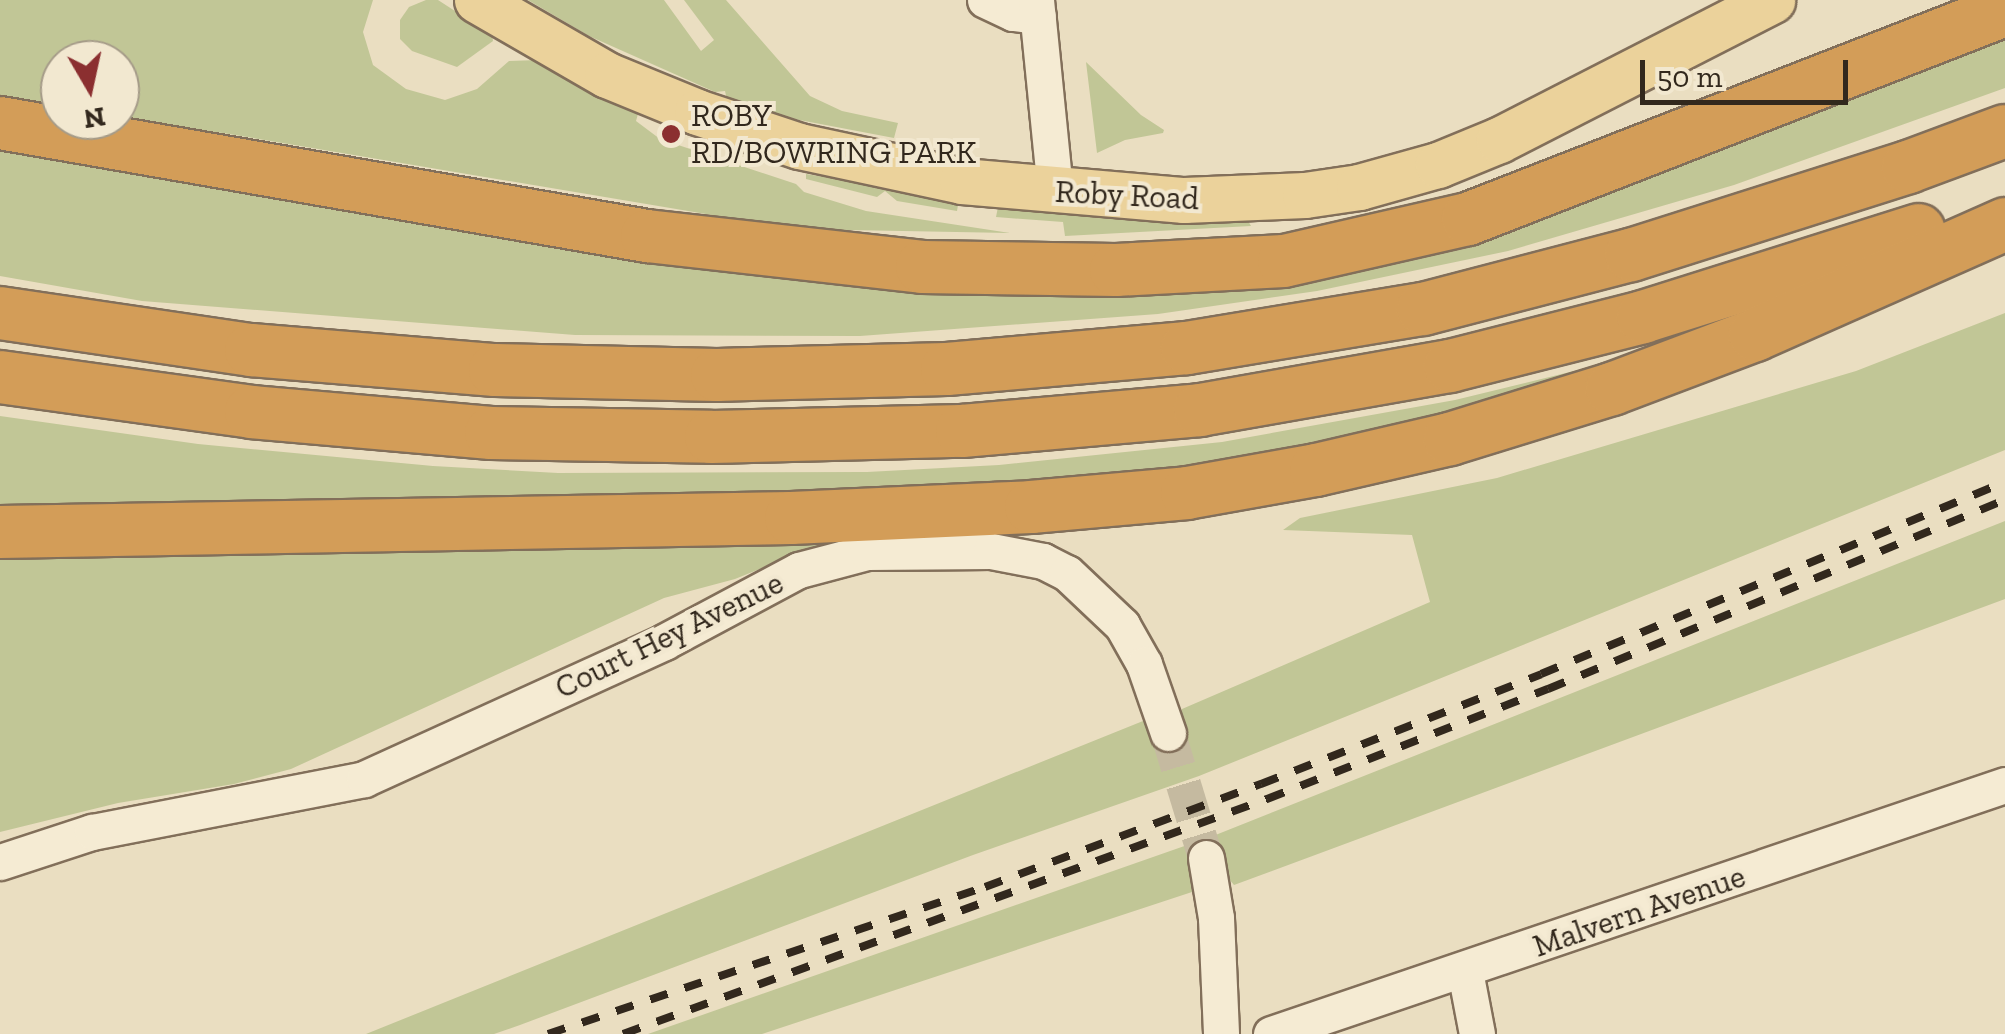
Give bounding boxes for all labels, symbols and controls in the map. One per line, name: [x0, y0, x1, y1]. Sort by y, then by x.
north arrow: [40, 40, 140, 140]
scale bar: [1645, 40, 1852, 102]
text: 50 m: [1657, 59, 1722, 95]
place label: ROBY RD/BOWRING PARK: [691, 97, 976, 172]
text: N: [81, 100, 108, 136]
marker: ROBY RD/BOWRING PARK: [660, 123, 682, 145]
street label: Roby Road: [1054, 172, 1200, 218]
street label: Court Hey Avenue: [548, 563, 790, 707]
street label: Malvern Avenue: [1527, 857, 1751, 965]

